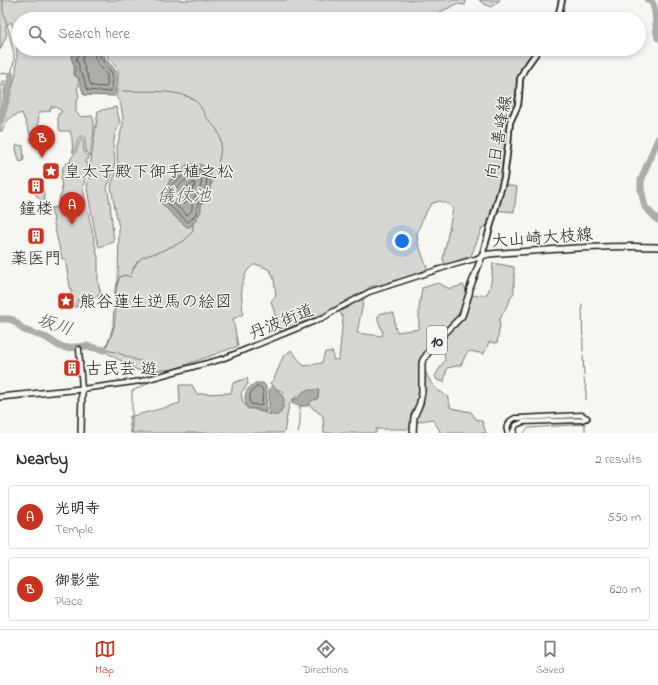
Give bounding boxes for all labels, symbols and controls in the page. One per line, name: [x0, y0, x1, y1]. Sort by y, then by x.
search box: [12, 12, 646, 56]
icon: search: [26, 23, 48, 45]
text: Search here: [58, 23, 130, 45]
street label: 向日善峰線: [480, 93, 519, 181]
pin: B: [29, 125, 55, 158]
place label: 皇太子殿下御手植之松: [64, 160, 234, 185]
place icon: 皇太子殿下御手植之松: [41, 161, 61, 181]
building icon: 鐘楼: [26, 176, 46, 196]
water label: 儀仗池: [157, 184, 212, 210]
pin: A: [59, 192, 85, 225]
place label: 鐘楼: [19, 197, 53, 222]
street label: 大山崎大枝線: [490, 222, 594, 255]
building icon: 薬医門: [26, 226, 46, 246]
your location: [392, 231, 412, 251]
place label: 薬医門: [11, 247, 62, 272]
place label: 熊谷蓮生逆馬の絵図: [79, 290, 232, 315]
place icon: 熊谷蓮生逆馬の絵図: [56, 291, 76, 311]
street label: 丹波街道: [245, 298, 318, 347]
water label: 坂川: [33, 308, 76, 344]
road number: 10: [427, 326, 447, 354]
place label: 古民芸 遊: [85, 357, 157, 382]
building icon: 古民芸 遊: [62, 358, 82, 378]
text: Nearby: [16, 447, 68, 472]
text: 2 results: [595, 450, 642, 469]
text: 光明寺: [55, 498, 100, 520]
text: A: [26, 508, 34, 527]
text: 550 m: [607, 508, 641, 527]
text: Temple: [55, 520, 93, 539]
text: 御影堂: [55, 570, 100, 592]
text: B: [26, 580, 34, 599]
text: 620 m: [610, 580, 641, 599]
text: Place: [55, 592, 83, 611]
tab: Map: [94, 638, 116, 678]
tab: Directions: [303, 638, 348, 678]
tab: Saved: [536, 638, 564, 678]

